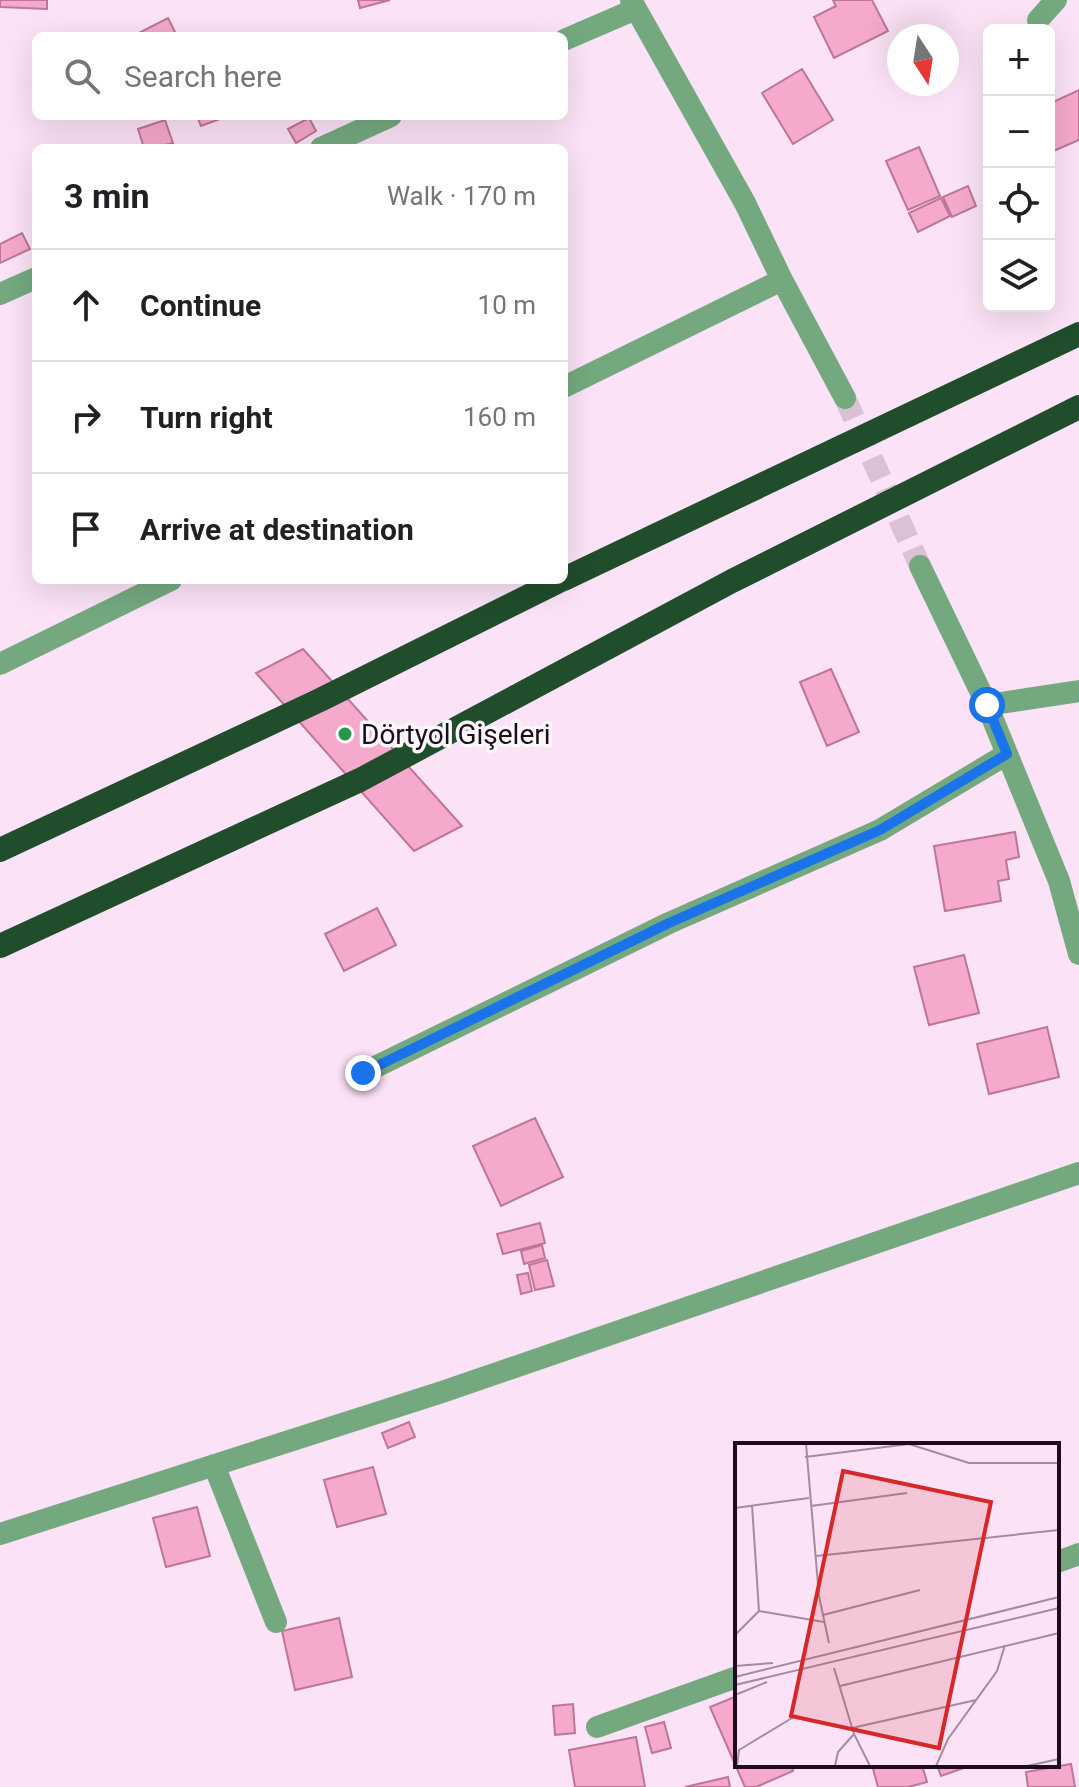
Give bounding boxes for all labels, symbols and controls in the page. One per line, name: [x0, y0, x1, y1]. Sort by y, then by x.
north arrow: [887, 24, 959, 96]
map controls: [983, 24, 1055, 312]
button: +: [983, 24, 1055, 96]
search box: [32, 32, 568, 120]
icon: search: [60, 54, 104, 98]
text: Search here: [124, 59, 282, 94]
button: −: [983, 96, 1055, 168]
button: locate: [983, 168, 1055, 240]
text: 3 min: [64, 176, 149, 216]
text: Walk · 170 m: [387, 181, 536, 211]
button: layers: [983, 240, 1055, 312]
icon: ahead: [64, 283, 108, 327]
text: Continue: [140, 288, 261, 323]
text: 10 m: [478, 290, 536, 320]
icon: right: [64, 395, 108, 439]
text: Turn right: [140, 400, 273, 435]
text: 160 m: [463, 402, 536, 432]
icon: arrive: [64, 507, 108, 551]
text: Arrive at destination: [140, 512, 414, 547]
route start: [969, 687, 1005, 723]
place label: Dörtyol Gişeleri: [361, 718, 551, 751]
marker: Dörtyol Gişeleri: [336, 725, 354, 743]
route end: [345, 1055, 381, 1091]
inset map: [735, 1443, 1059, 1767]

